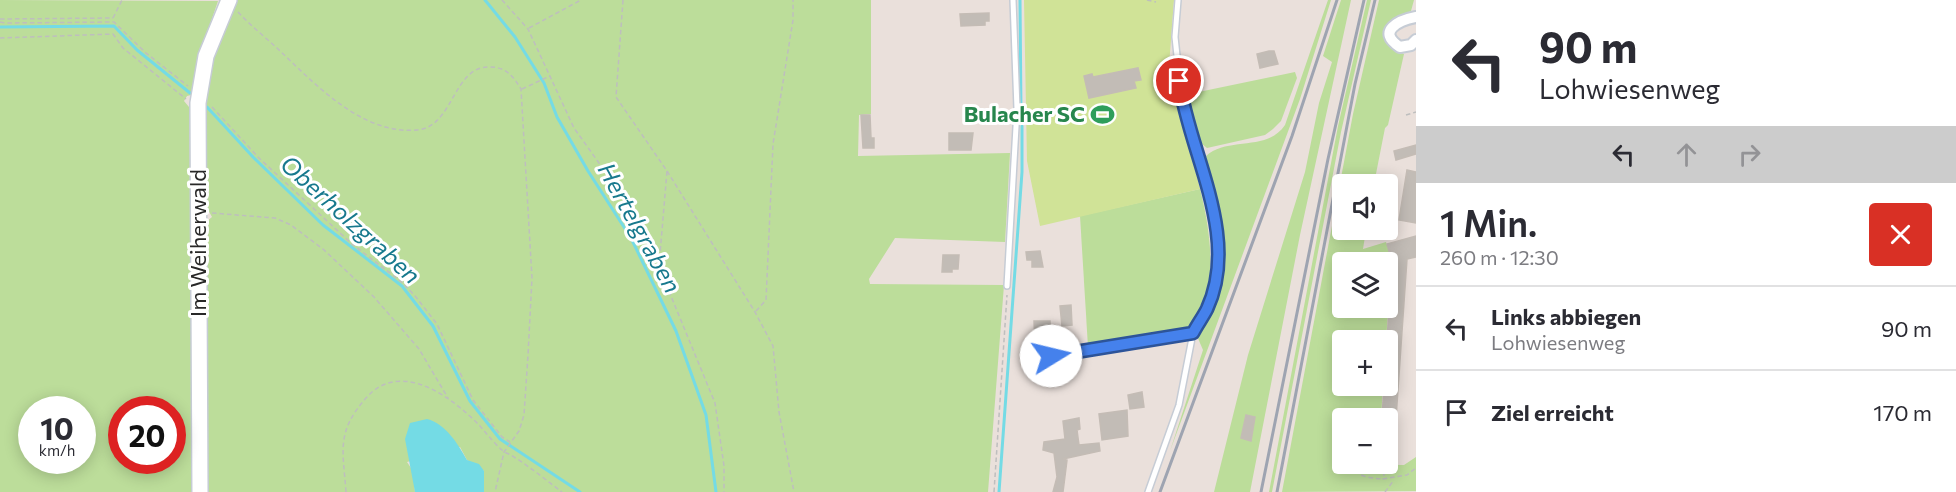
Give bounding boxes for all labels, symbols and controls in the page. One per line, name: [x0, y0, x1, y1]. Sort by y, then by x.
text: 90 m: [1539, 20, 1638, 72]
icon: left: [1440, 24, 1518, 102]
pin: [1153, 55, 1204, 106]
icon: arrive: [1162, 64, 1195, 97]
text: Lohwiesenweg: [1539, 72, 1720, 105]
place label: Bulacher SC: [964, 100, 1085, 127]
sports icon: Bulacher SC: [1090, 101, 1116, 127]
icon: left: [1607, 138, 1640, 171]
icon: ahead: [1670, 138, 1703, 171]
icon: right: [1733, 138, 1766, 171]
water label: Oberholzgraben: [275, 149, 427, 289]
water label: Hertelgraben: [593, 157, 688, 297]
street label: Im Weiherwald: [184, 169, 211, 317]
map controls: [1332, 174, 1398, 474]
button: sound: [1332, 174, 1398, 240]
text: 1 Min.: [1440, 200, 1537, 244]
button: close: [1869, 203, 1932, 266]
text: 260 m · 12:30: [1440, 245, 1559, 269]
button: layers: [1332, 252, 1398, 318]
text: Links abbiegen: [1491, 303, 1641, 330]
icon: left: [1440, 312, 1473, 345]
text: 90 m: [1881, 315, 1932, 342]
position arrow: [1019, 324, 1083, 388]
button: +: [1332, 330, 1398, 396]
text: Lohwiesenweg: [1491, 330, 1625, 354]
speed limit sign: 20: [108, 396, 186, 474]
icon: arrive: [1440, 396, 1473, 429]
text: Ziel erreicht: [1491, 399, 1614, 426]
text: 170 m: [1873, 399, 1932, 426]
button: −: [1332, 408, 1398, 474]
text: 10: [40, 409, 74, 446]
text: km/h: [39, 441, 75, 459]

